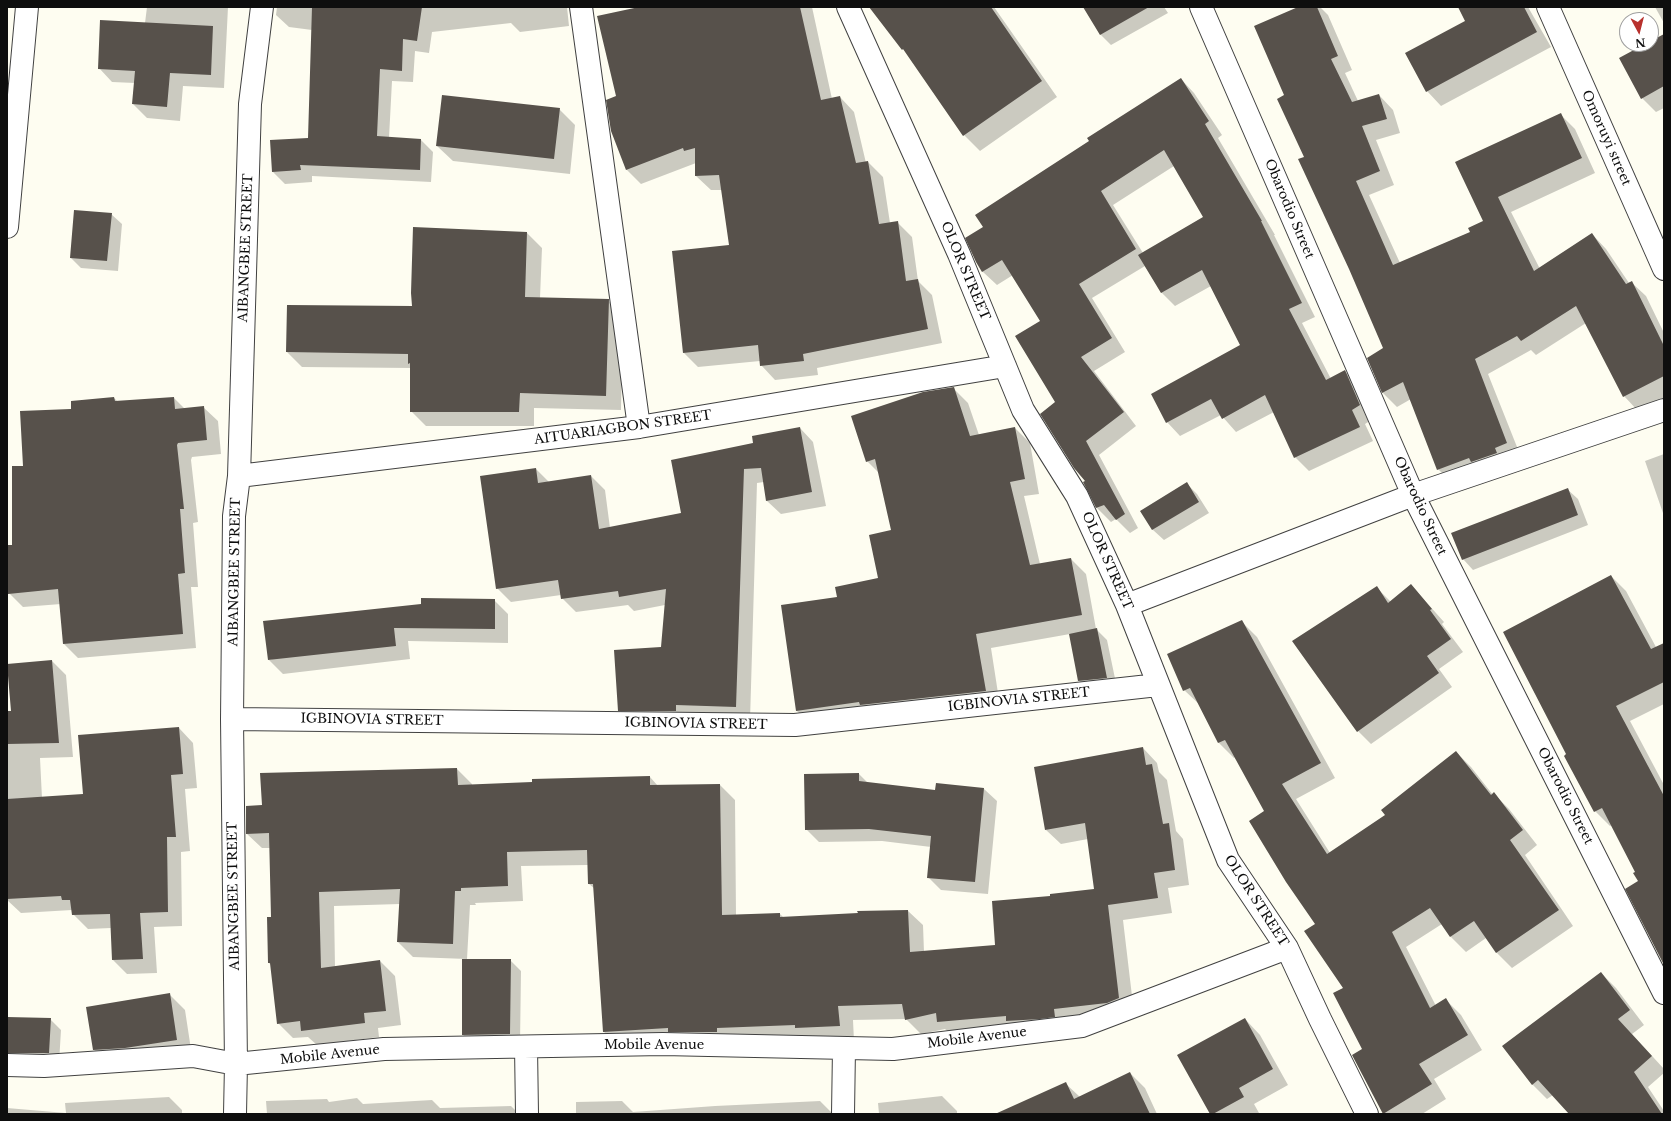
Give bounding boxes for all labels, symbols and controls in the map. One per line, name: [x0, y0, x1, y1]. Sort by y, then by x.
north arrow: [1619, 12, 1659, 52]
text: N: [1634, 35, 1646, 50]
street label: Omoruyi street: [1578, 88, 1634, 188]
street label: Obarodio Street: [1261, 157, 1317, 261]
street label: AIBANGBEE STREET: [236, 173, 256, 323]
street label: OLOR STREET: [937, 219, 993, 323]
street label: AITUARIAGBON STREET: [533, 408, 713, 448]
street label: Obarodio Street: [1390, 454, 1450, 558]
street label: AIBANGBEE STREET: [226, 497, 244, 647]
street label: OLOR STREET: [1078, 509, 1136, 613]
street label: IGBINOVIA STREET: [947, 685, 1091, 715]
street label: IGBINOVIA STREET: [300, 711, 444, 729]
street label: IGBINOVIA STREET: [624, 715, 768, 733]
street label: Obarodio Street: [1534, 745, 1596, 847]
street label: AIBANGBEE STREET: [225, 821, 243, 971]
street label: OLOR STREET: [1221, 852, 1291, 950]
street label: Mobile Avenue: [926, 1024, 1028, 1052]
street label: Mobile Avenue: [604, 1037, 704, 1053]
street label: Mobile Avenue: [279, 1042, 381, 1068]

